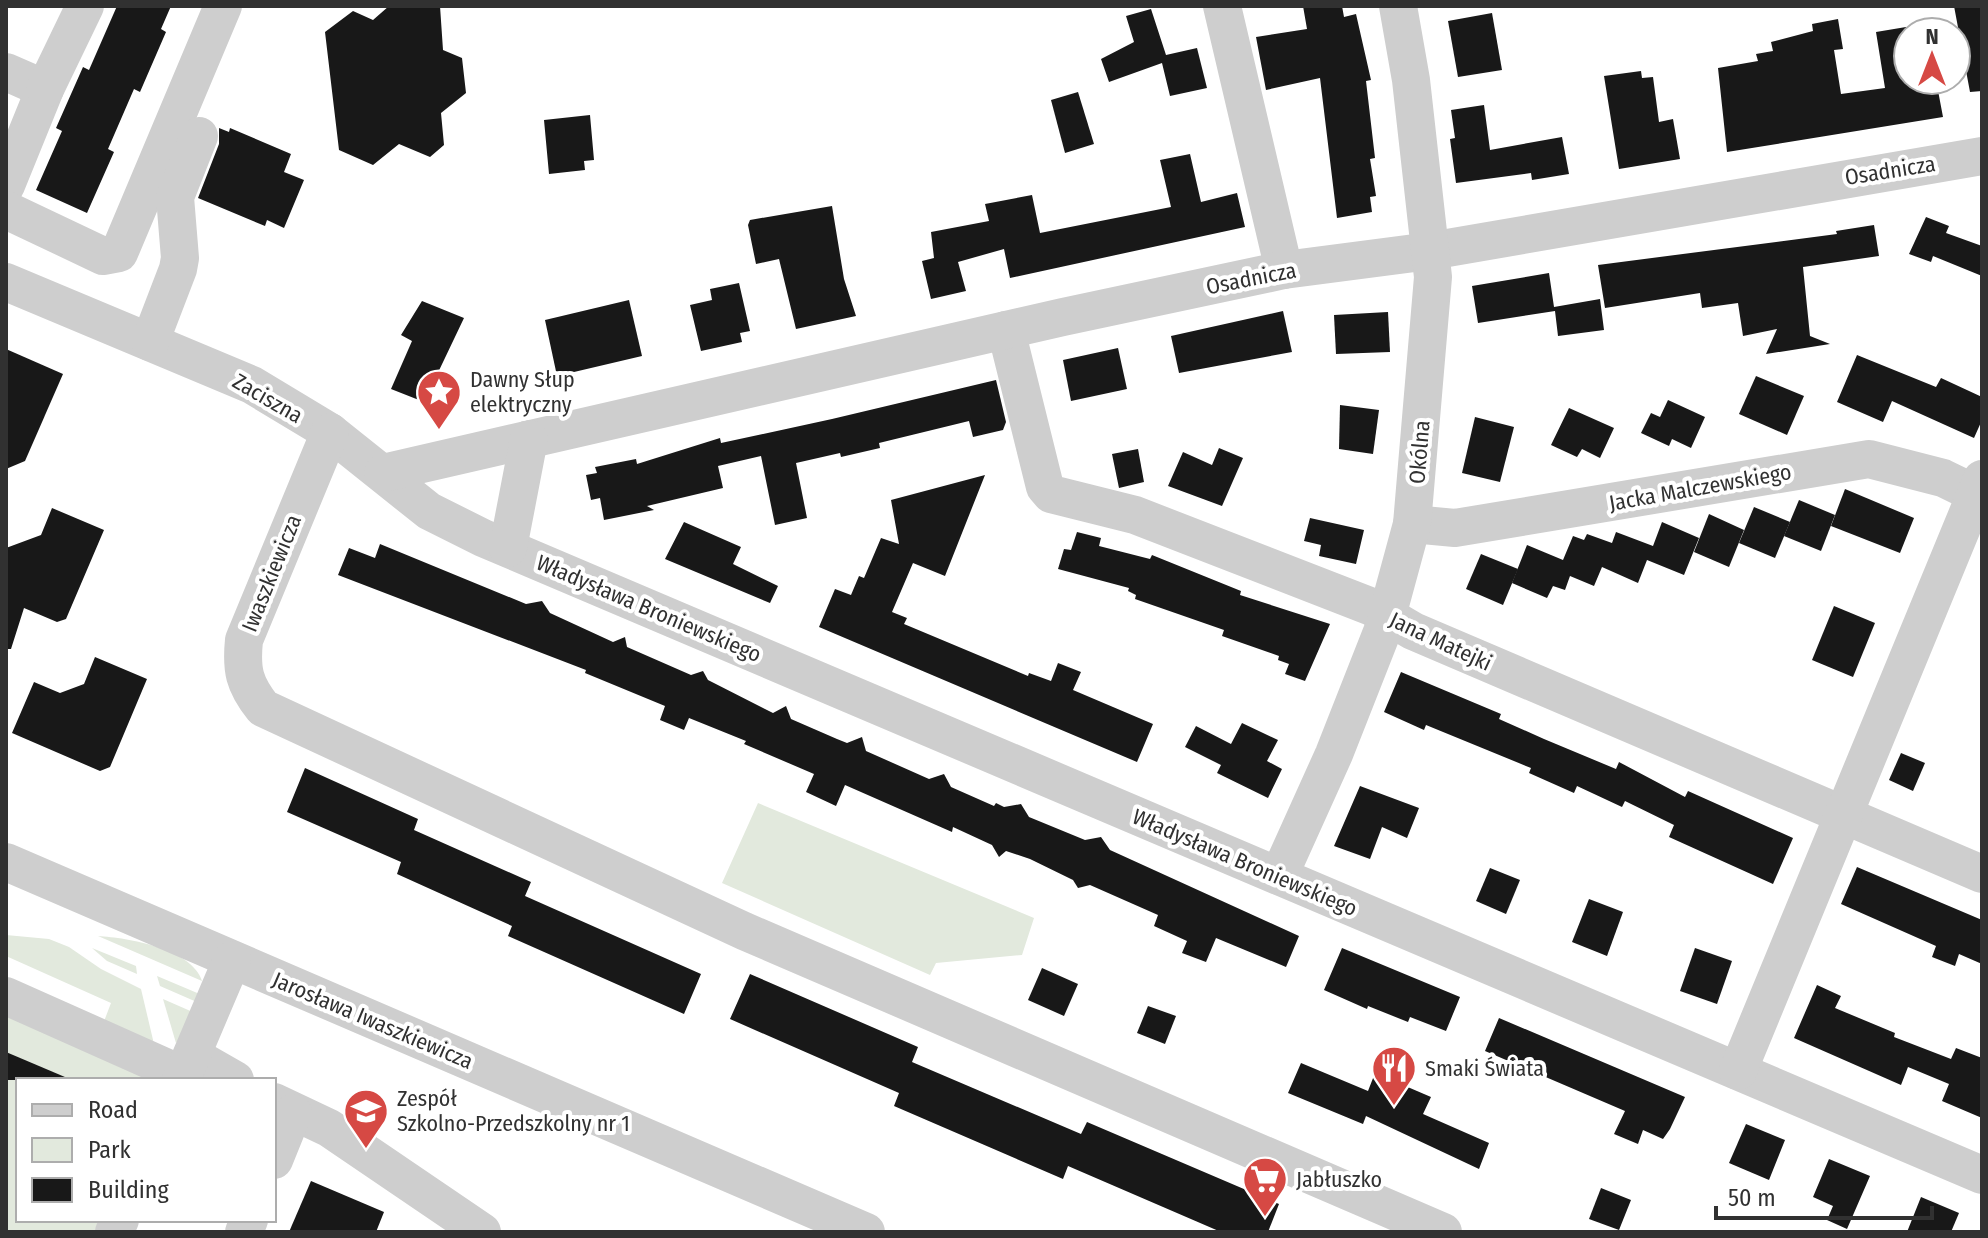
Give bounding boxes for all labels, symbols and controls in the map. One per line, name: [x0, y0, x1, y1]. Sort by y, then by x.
north arrow: [1892, 16, 1972, 96]
text: N: [1925, 23, 1939, 50]
street label: Osadnicza: [1843, 150, 1937, 191]
street label: Osadnicza: [1204, 257, 1299, 300]
place label: Dawny Słup elektryczny: [470, 366, 575, 418]
street label: Zaciszna: [228, 368, 308, 429]
place icon: Dawny Słup elektryczny: [415, 368, 463, 431]
street label: Okólna: [1403, 419, 1436, 485]
street label: Jacka Malczewskiego: [1607, 458, 1793, 517]
street label: Iwaszkiewicza: [236, 511, 307, 636]
street label: Władysława Broniewskiego: [532, 549, 765, 668]
street label: Jana Matejki: [1385, 606, 1496, 677]
street label: Władysława Broniewskiego: [1128, 803, 1361, 922]
street label: Jarosława Iwaszkiewicza: [268, 966, 477, 1075]
restaurant icon: Smaki Świata: [1370, 1044, 1418, 1107]
place label: Smaki Świata: [1425, 1055, 1544, 1082]
legend: [16, 1078, 276, 1222]
place label: Zespół Szkolno-Przedszkolny nr 1: [397, 1085, 630, 1137]
school or university icon: Zespół Szkolno-Przedszkolny nr 1: [342, 1087, 390, 1150]
text: Road: [88, 1096, 138, 1124]
text: Park: [88, 1136, 131, 1164]
supermarket icon: Jabłuszko: [1241, 1155, 1289, 1218]
place label: Jabłuszko: [1296, 1166, 1382, 1193]
scale bar: [1716, 1170, 1932, 1220]
text: Building: [88, 1176, 170, 1204]
text: 50 m: [1728, 1184, 1776, 1212]

